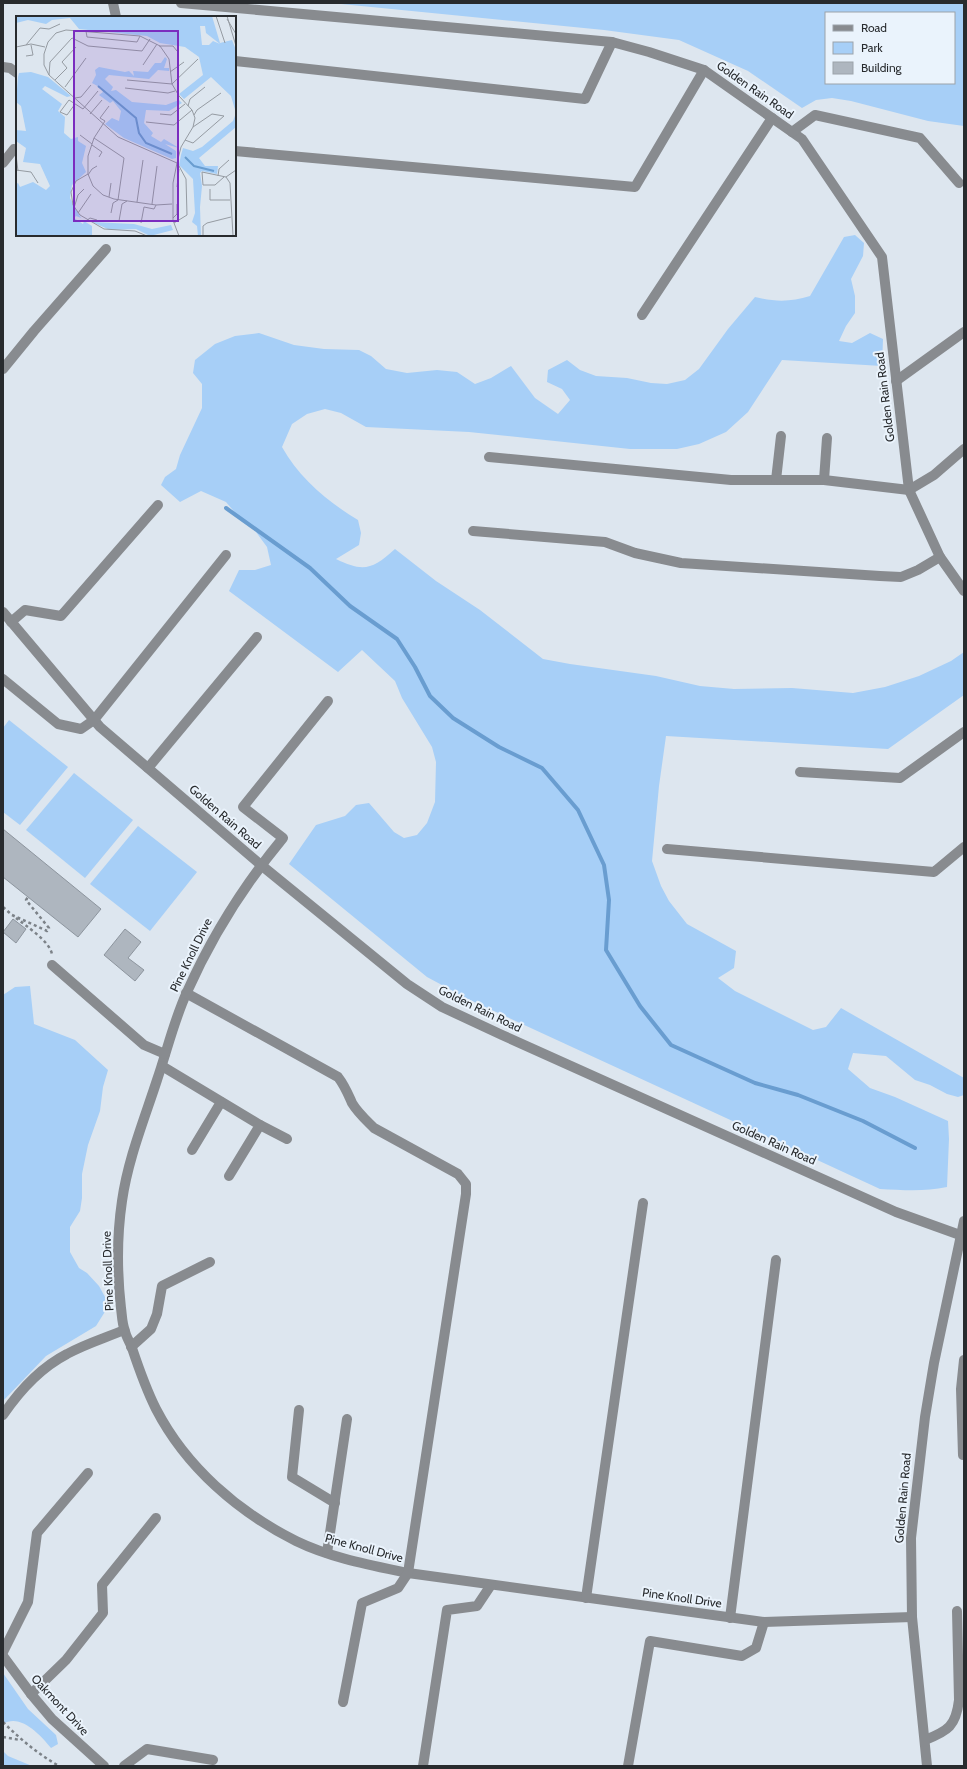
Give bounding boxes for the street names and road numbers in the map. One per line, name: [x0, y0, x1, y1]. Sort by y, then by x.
street label: Golden Rain Road: [714, 57, 797, 122]
street label: Golden Rain Road: [872, 351, 897, 443]
street label: Golden Rain Road: [186, 781, 264, 852]
street label: Pine Knoll Drive: [166, 915, 215, 994]
street label: Golden Rain Road: [436, 982, 524, 1035]
street label: Golden Rain Road: [730, 1117, 819, 1168]
street label: Pine Knoll Drive: [99, 1231, 116, 1311]
street label: Golden Rain Road: [891, 1452, 914, 1544]
street label: Pine Knoll Drive: [323, 1530, 405, 1565]
street label: Pine Knoll Drive: [641, 1584, 723, 1611]
street label: Oakmont Drive: [28, 1671, 92, 1738]

